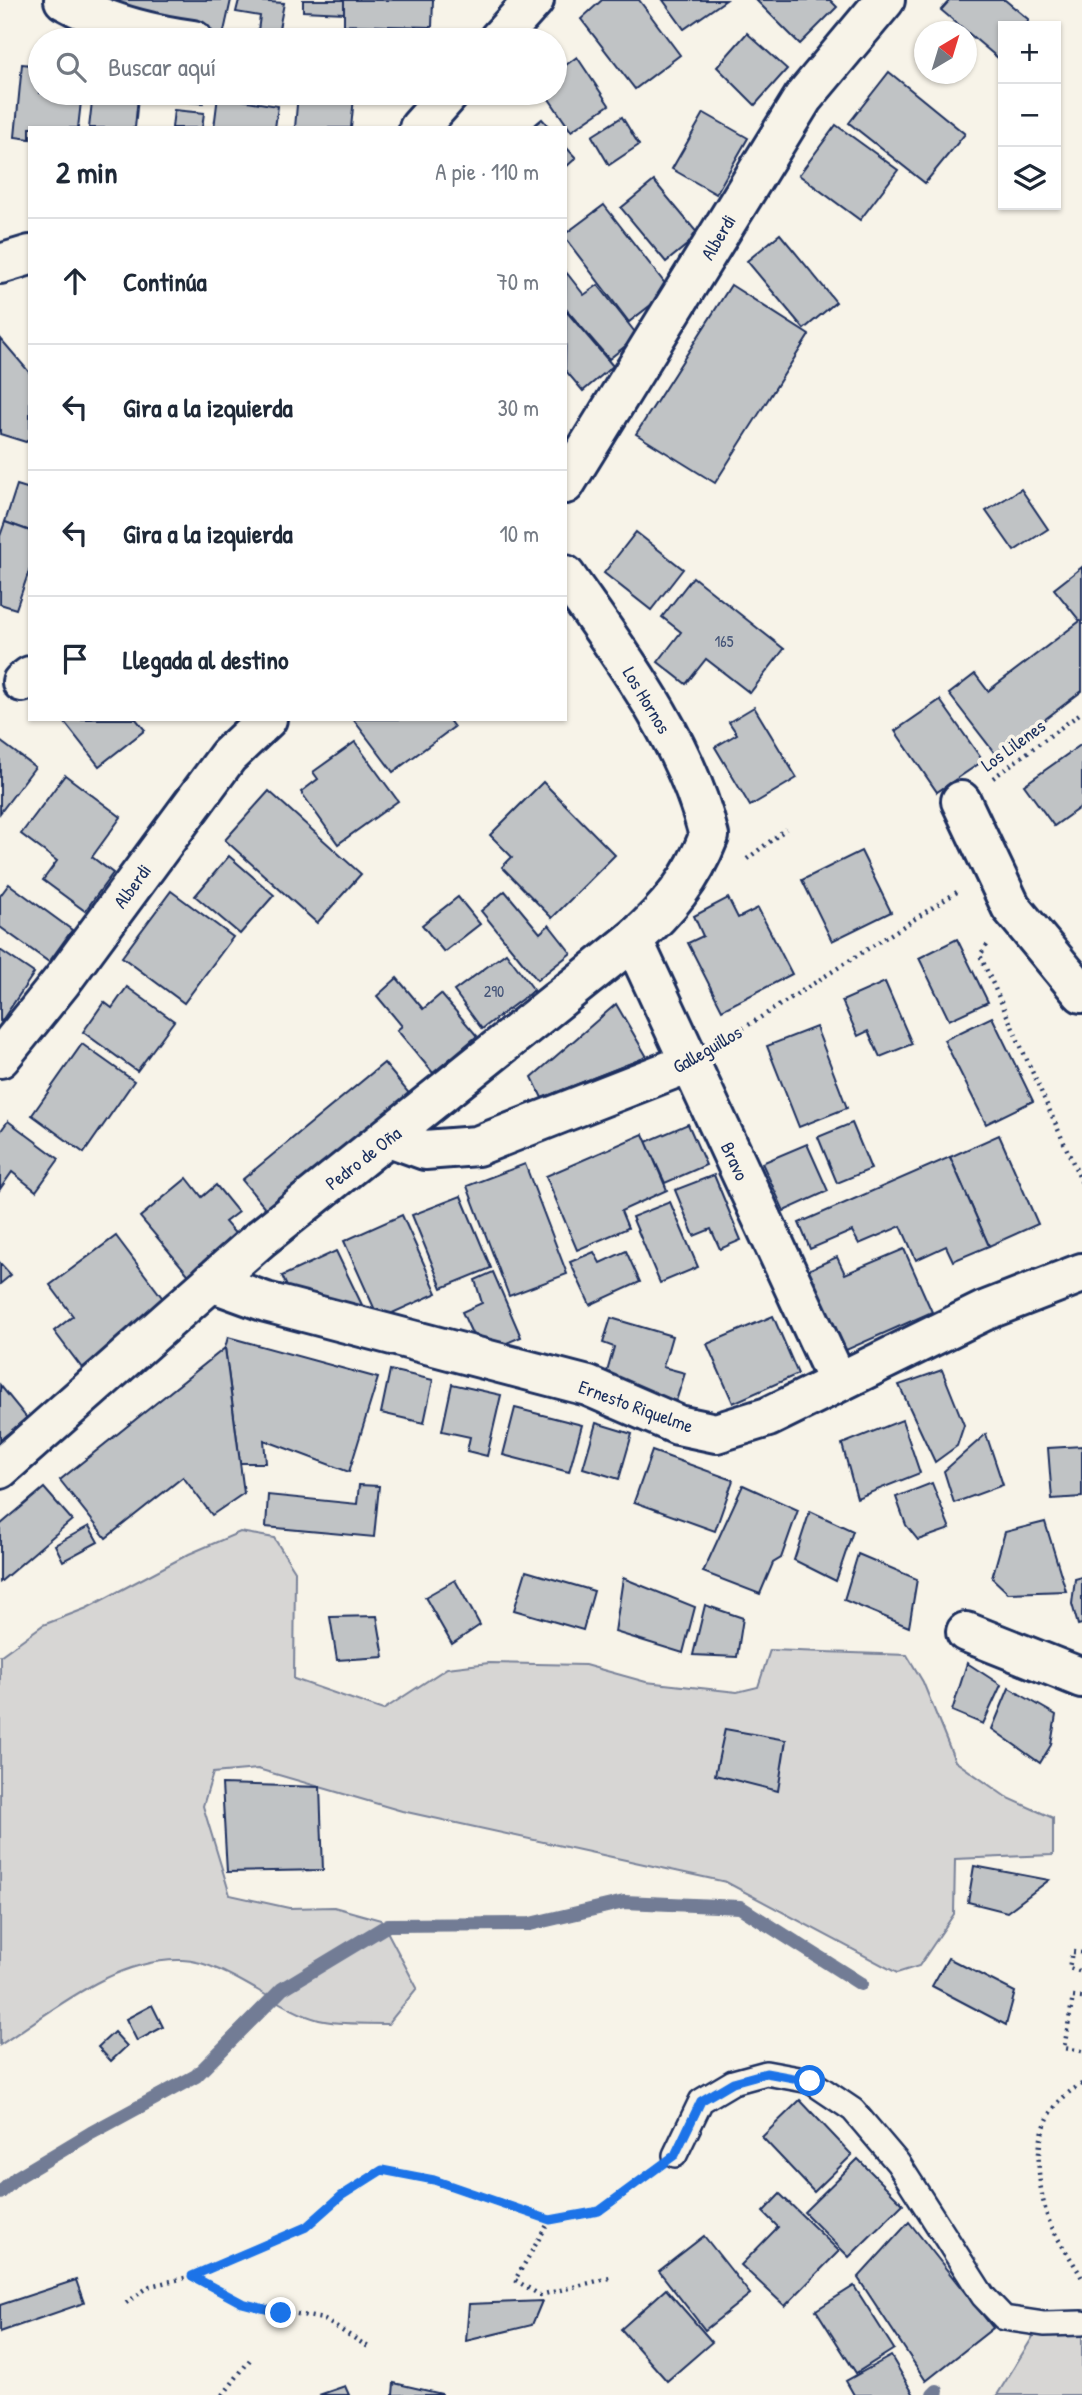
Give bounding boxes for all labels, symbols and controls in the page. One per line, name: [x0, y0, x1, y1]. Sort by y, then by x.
north arrow: [914, 21, 977, 84]
map controls: [998, 21, 1061, 210]
button: +: [998, 21, 1061, 84]
search box: [28, 28, 567, 105]
icon: search: [52, 48, 90, 86]
text: Buscar aquí: [108, 49, 216, 84]
button: −: [998, 84, 1061, 147]
button: layers: [998, 147, 1061, 210]
text: 2 min: [56, 152, 118, 192]
text: A pie · 110 m: [435, 156, 539, 187]
street label: Alberdi: [694, 209, 742, 265]
icon: ahead: [56, 262, 94, 300]
text: Continúa: [123, 264, 207, 299]
text: 70 m: [496, 266, 539, 297]
icon: left: [56, 388, 94, 426]
text: Gira a la izquierda: [123, 390, 293, 425]
text: 30 m: [497, 392, 539, 423]
icon: left: [56, 514, 94, 552]
text: Gira a la izquierda: [123, 516, 293, 551]
text: 10 m: [499, 518, 539, 549]
house number: 165: [715, 630, 734, 652]
icon: arrive: [56, 640, 94, 678]
text: Llegada al destino: [123, 642, 289, 677]
street label: Los Hornos: [617, 662, 677, 738]
street label: Los Lilenes: [975, 713, 1051, 777]
street label: Alberdi: [107, 859, 157, 913]
house number: 290: [484, 980, 504, 1002]
street label: Galleguillos: [668, 1019, 746, 1079]
street label: Pedro de Oña: [320, 1120, 407, 1196]
street label: Bravo: [715, 1138, 755, 1185]
street label: Ernesto Riquelme: [575, 1373, 697, 1439]
route start: [794, 2065, 825, 2096]
route end: [265, 2297, 296, 2328]

